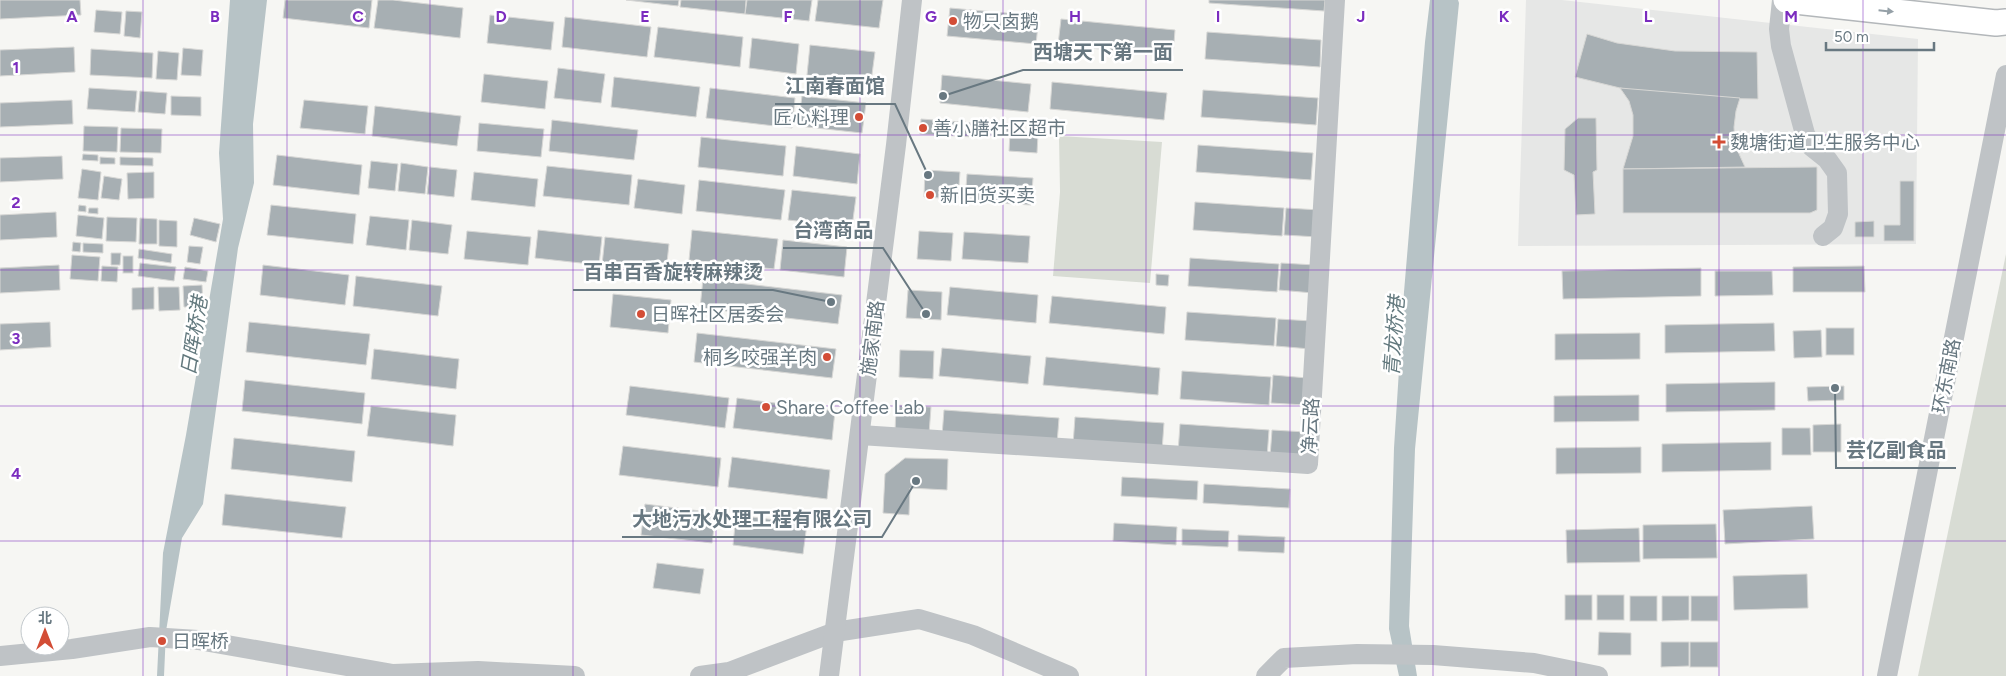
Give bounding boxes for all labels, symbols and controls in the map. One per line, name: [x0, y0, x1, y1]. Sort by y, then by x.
text: A: [66, 7, 78, 26]
text: B: [210, 7, 220, 26]
text: C: [352, 7, 364, 26]
text: D: [495, 7, 507, 26]
text: E: [640, 7, 650, 26]
text: F: [784, 7, 793, 26]
text: G: [925, 7, 937, 26]
text: H: [1069, 7, 1081, 26]
text: I: [1216, 7, 1220, 26]
text: J: [1357, 7, 1365, 26]
text: K: [1499, 7, 1510, 26]
text: L: [1644, 7, 1653, 26]
text: M: [1784, 7, 1798, 26]
one-way arrow: [1879, 7, 1895, 15]
place label: 物只卤鹅: [963, 10, 1039, 33]
marker: 物只卤鹅: [947, 15, 959, 27]
scale bar: [1826, 20, 1934, 52]
text: 50 m: [1834, 28, 1869, 46]
callout: 西塘天下第一面: [1023, 35, 1183, 70]
text: 西塘天下第一面: [1033, 40, 1173, 64]
text: 1: [13, 58, 19, 77]
callout: 江南春面馆: [775, 69, 895, 104]
text: 江南春面馆: [785, 74, 885, 98]
place label: 匠心料理: [773, 106, 849, 129]
marker: 匠心料理: [853, 111, 865, 123]
place label: 善小膳社区超市: [933, 117, 1066, 140]
marker: 善小膳社区超市: [917, 122, 929, 134]
place label: 魏塘街道卫生服务中心: [1730, 131, 1920, 154]
marker: 魏塘街道卫生服务中心: [1712, 135, 1726, 149]
place label: 新旧货买卖: [940, 184, 1035, 207]
marker: 新旧货买卖: [924, 189, 936, 201]
text: 2: [11, 193, 21, 212]
callout: 台湾商品: [783, 213, 883, 248]
text: 台湾商品: [793, 218, 873, 242]
callout: 百串百香旋转麻辣烫: [573, 255, 773, 290]
text: 百串百香旋转麻辣烫: [583, 260, 763, 284]
water label: 日晖桥港: [176, 292, 213, 377]
water label: 青龙桥港: [1379, 292, 1409, 377]
street label: 施家南路: [856, 299, 889, 377]
place label: 日晖社区居委会: [651, 303, 784, 326]
marker: 日晖社区居委会: [635, 308, 647, 320]
text: 3: [12, 329, 21, 348]
street label: 环东南路: [1928, 337, 1965, 416]
place label: 桐乡咬强羊肉: [703, 346, 817, 369]
marker: 桐乡咬强羊肉: [821, 351, 833, 363]
place label: Share Coffee Lab: [776, 396, 924, 419]
street label: 净云路: [1298, 397, 1323, 455]
marker: Share Coffee Lab: [760, 401, 772, 413]
callout: 芸亿副食品: [1836, 433, 1956, 468]
text: 芸亿副食品: [1846, 438, 1946, 462]
text: 4: [11, 464, 21, 483]
callout: 大地污水处理工程有限公司: [622, 502, 882, 537]
text: 大地污水处理工程有限公司: [632, 507, 872, 531]
north arrow: [20, 606, 70, 656]
text: 北: [38, 610, 52, 627]
place label: 日晖桥: [172, 630, 229, 653]
marker: 日晖桥: [156, 635, 168, 647]

